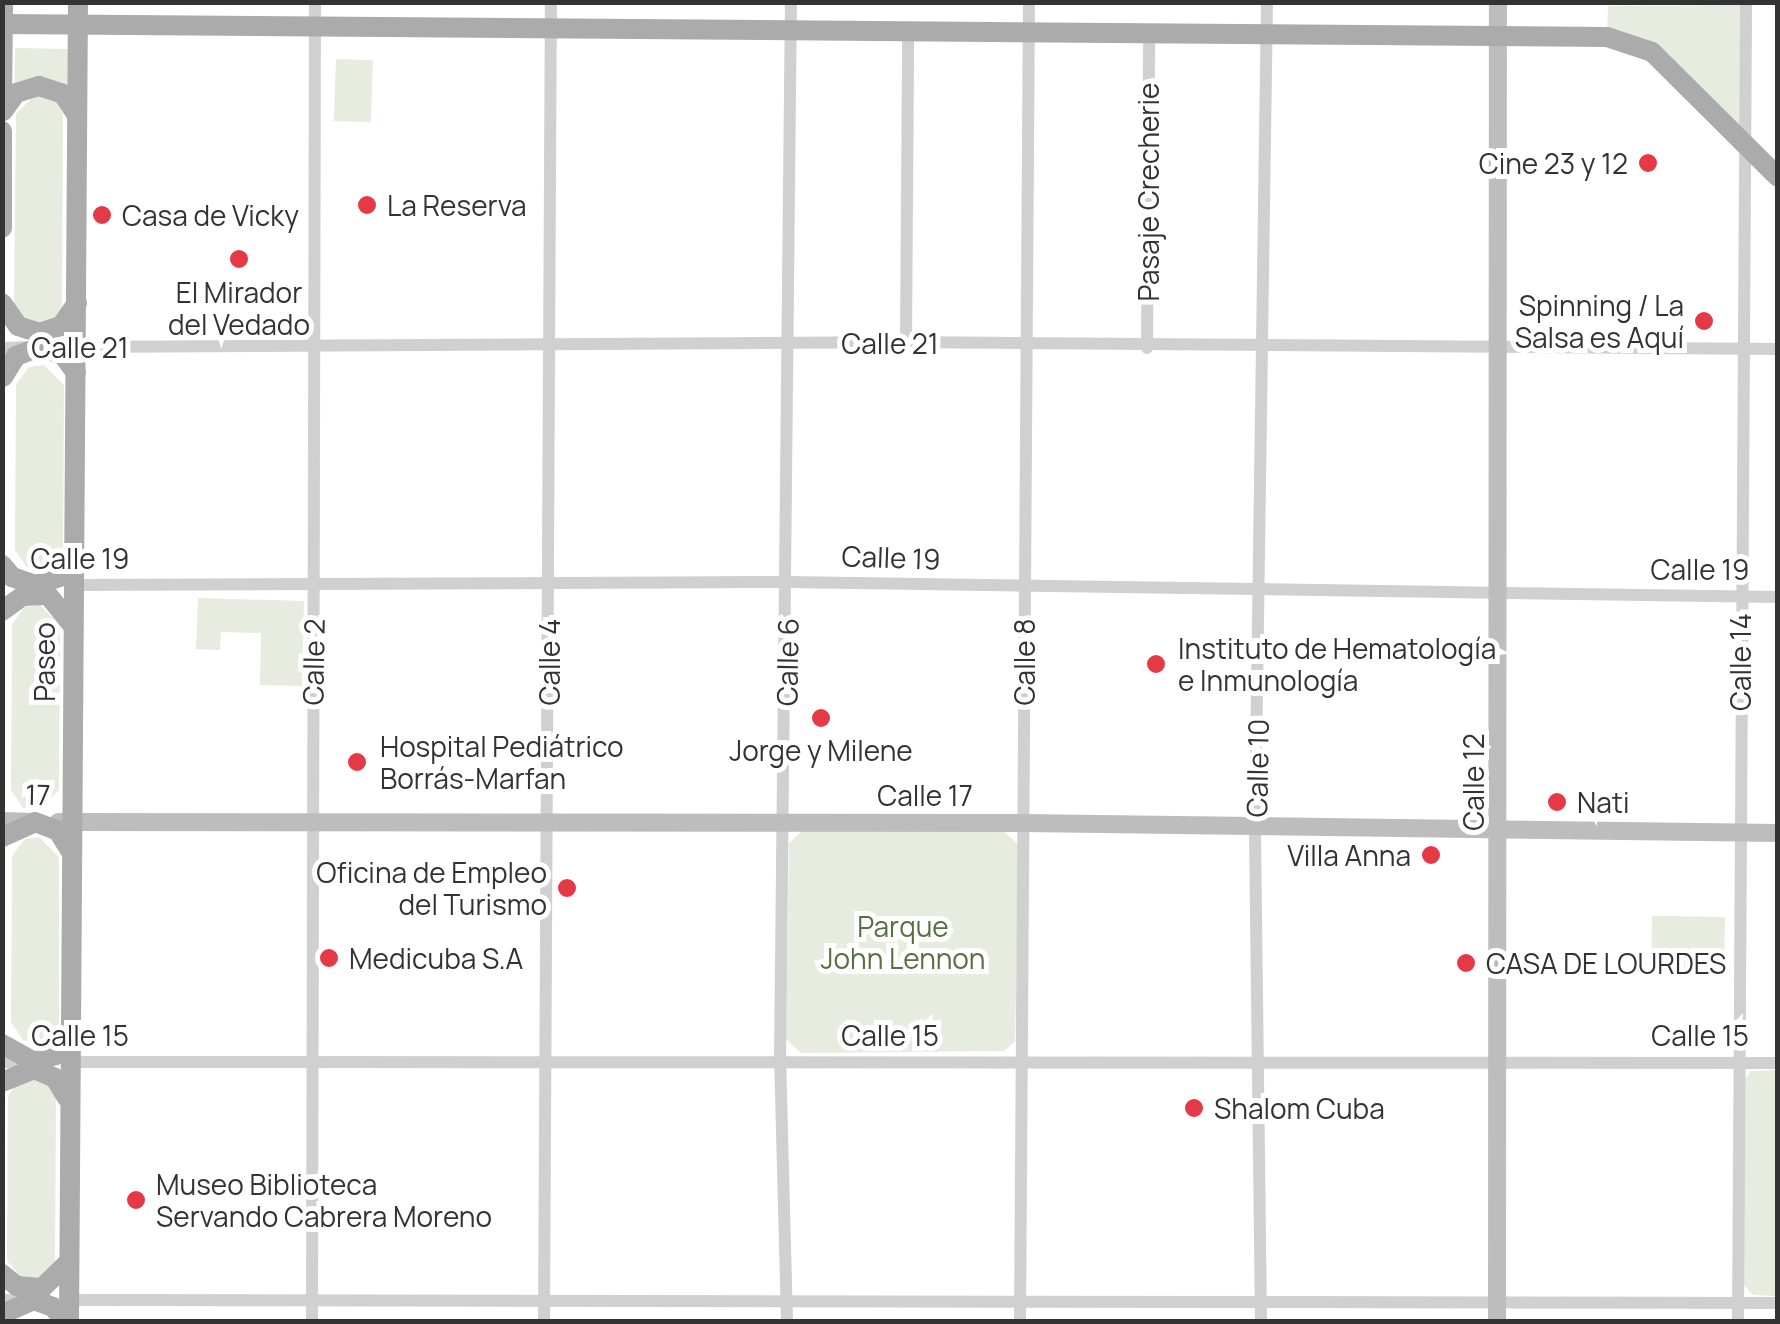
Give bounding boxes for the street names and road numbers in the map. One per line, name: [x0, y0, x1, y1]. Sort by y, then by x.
street label: Pasaje Crecherie: [1131, 83, 1165, 301]
street label: Calle 21: [841, 326, 939, 360]
street label: Calle 21: [31, 330, 129, 364]
street label: Calle 19: [841, 538, 941, 576]
street label: Calle 19: [31, 541, 129, 575]
street label: Calle 19: [1651, 552, 1749, 586]
street label: Calle 14: [1723, 613, 1757, 711]
street label: Calle 2: [295, 618, 331, 706]
street label: Calle 4: [532, 618, 566, 706]
street label: Calle 6: [769, 618, 805, 706]
street label: Calle 8: [1007, 619, 1041, 705]
street label: Paseo: [27, 622, 61, 702]
street label: Calle 10: [1239, 718, 1275, 818]
street label: Calle 12: [1456, 733, 1490, 831]
street label: 17: [25, 777, 51, 811]
street label: Calle 17: [877, 778, 973, 812]
street label: Calle 15: [31, 1018, 129, 1052]
street label: Calle 15: [841, 1018, 939, 1052]
street label: Calle 15: [1651, 1018, 1749, 1052]

